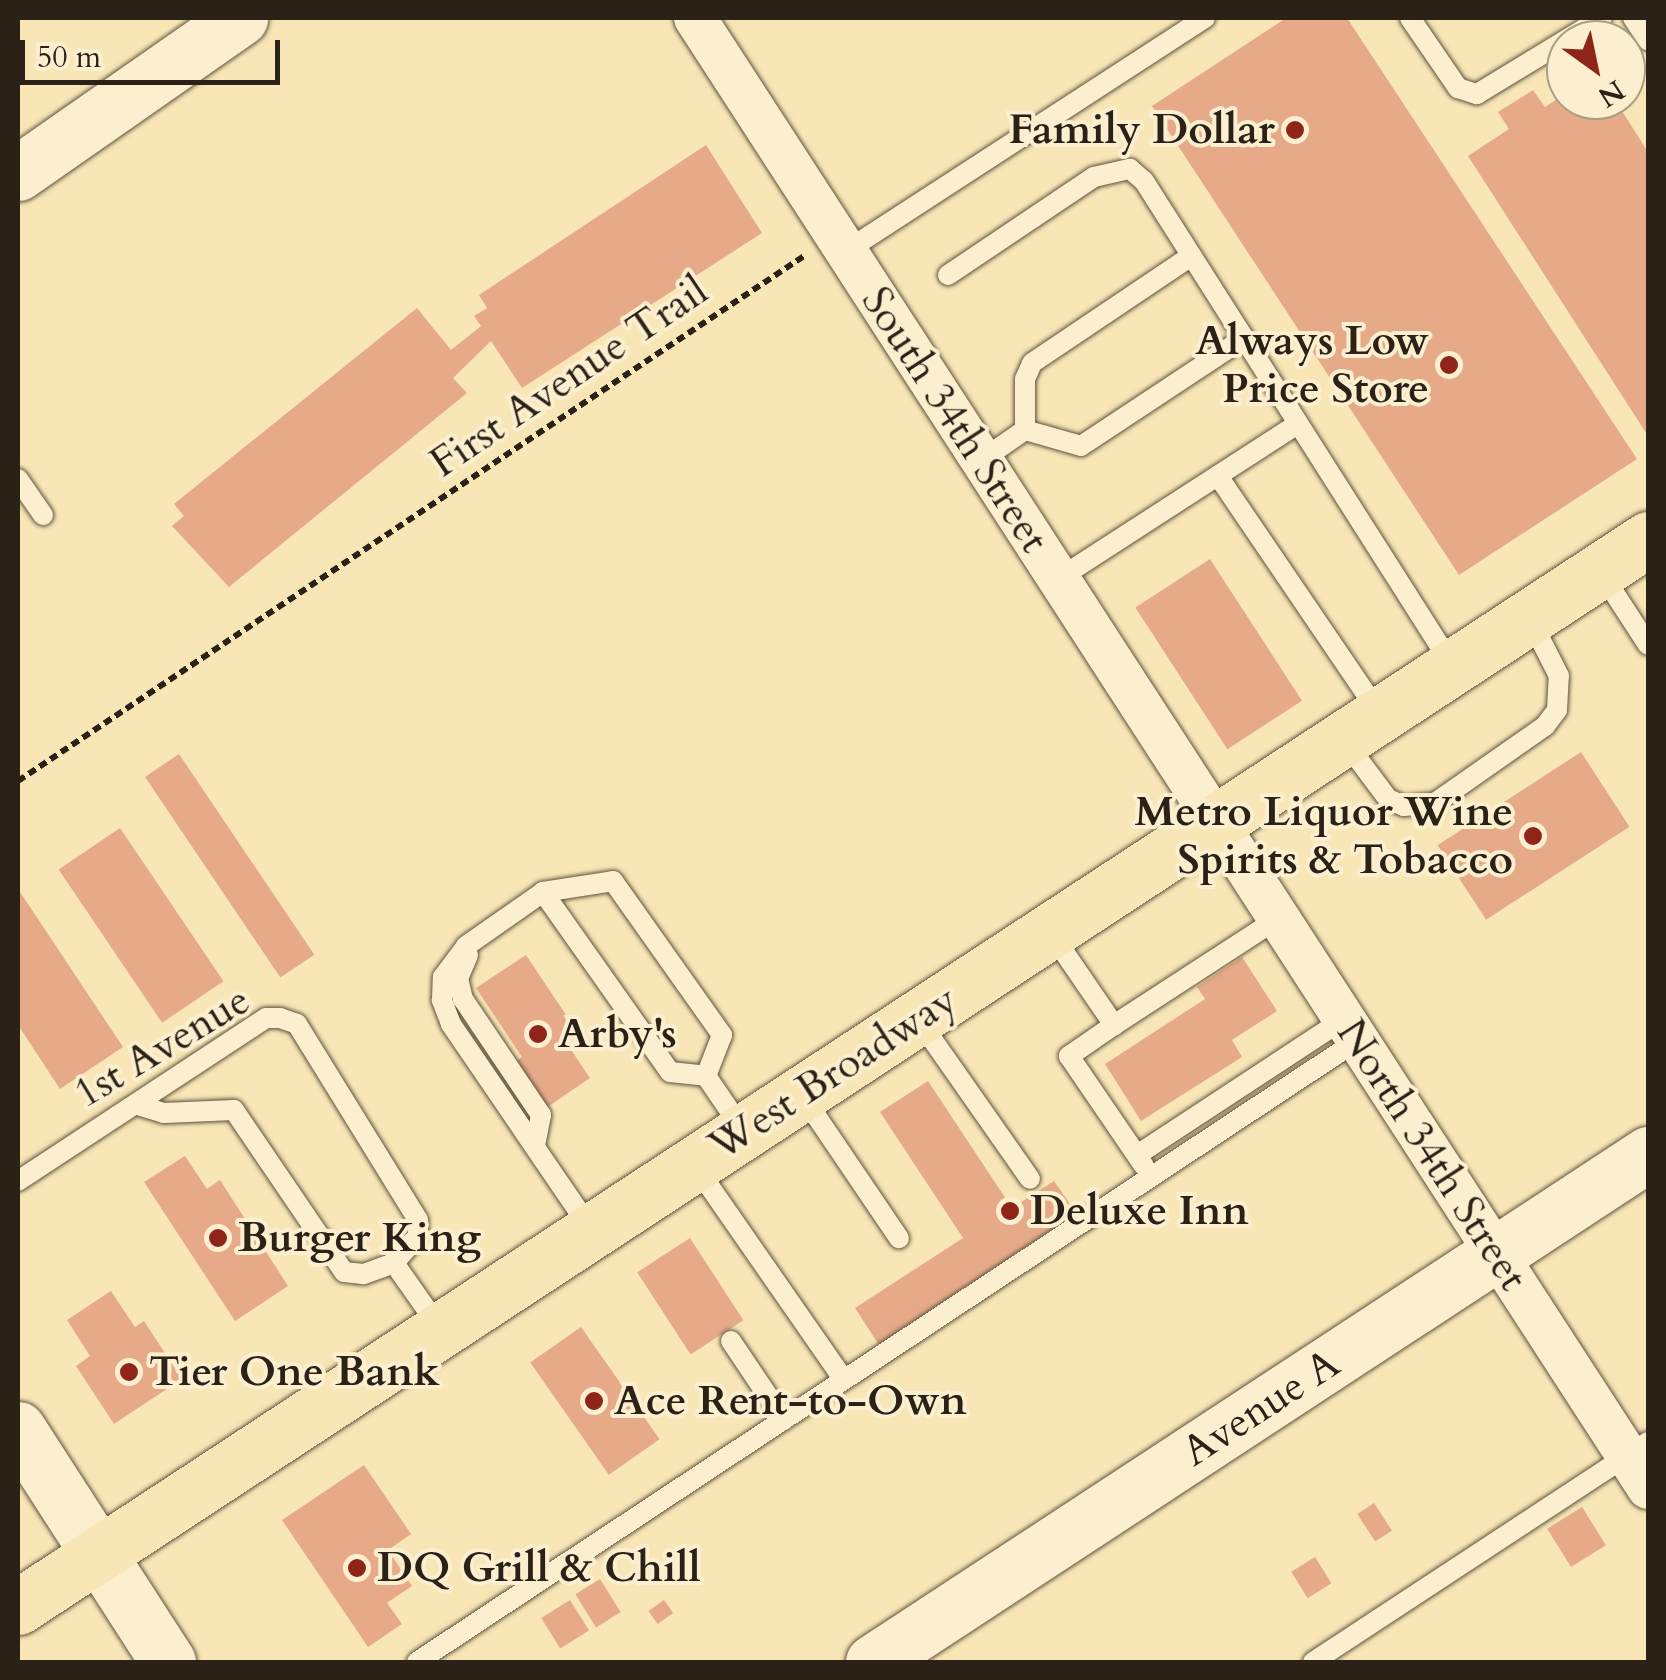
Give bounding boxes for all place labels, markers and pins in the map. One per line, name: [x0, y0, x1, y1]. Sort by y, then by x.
place label: Family Dollar: [1009, 105, 1275, 155]
marker: Family Dollar: [1284, 119, 1306, 141]
place label: Always Low Price Store: [1195, 316, 1429, 414]
marker: Always Low Price Store: [1438, 354, 1460, 376]
place label: Metro Liquor Wine Spirits & Tobacco: [1135, 787, 1513, 886]
marker: Metro Liquor Wine Spirits & Tobacco: [1522, 825, 1544, 847]
place label: Arby's: [558, 1009, 677, 1059]
marker: Arby's: [527, 1023, 549, 1045]
place label: Deluxe Inn: [1030, 1186, 1249, 1236]
marker: Deluxe Inn: [999, 1200, 1021, 1222]
place label: Burger King: [238, 1213, 481, 1263]
marker: Burger King: [207, 1227, 229, 1249]
place label: Tier One Bank: [149, 1347, 440, 1397]
marker: Tier One Bank: [118, 1361, 140, 1383]
place label: Ace Rent-to-Own: [614, 1376, 967, 1426]
marker: Ace Rent-to-Own: [583, 1390, 605, 1412]
place label: DQ Grill & Chill: [377, 1543, 701, 1593]
marker: DQ Grill & Chill: [346, 1557, 368, 1579]

